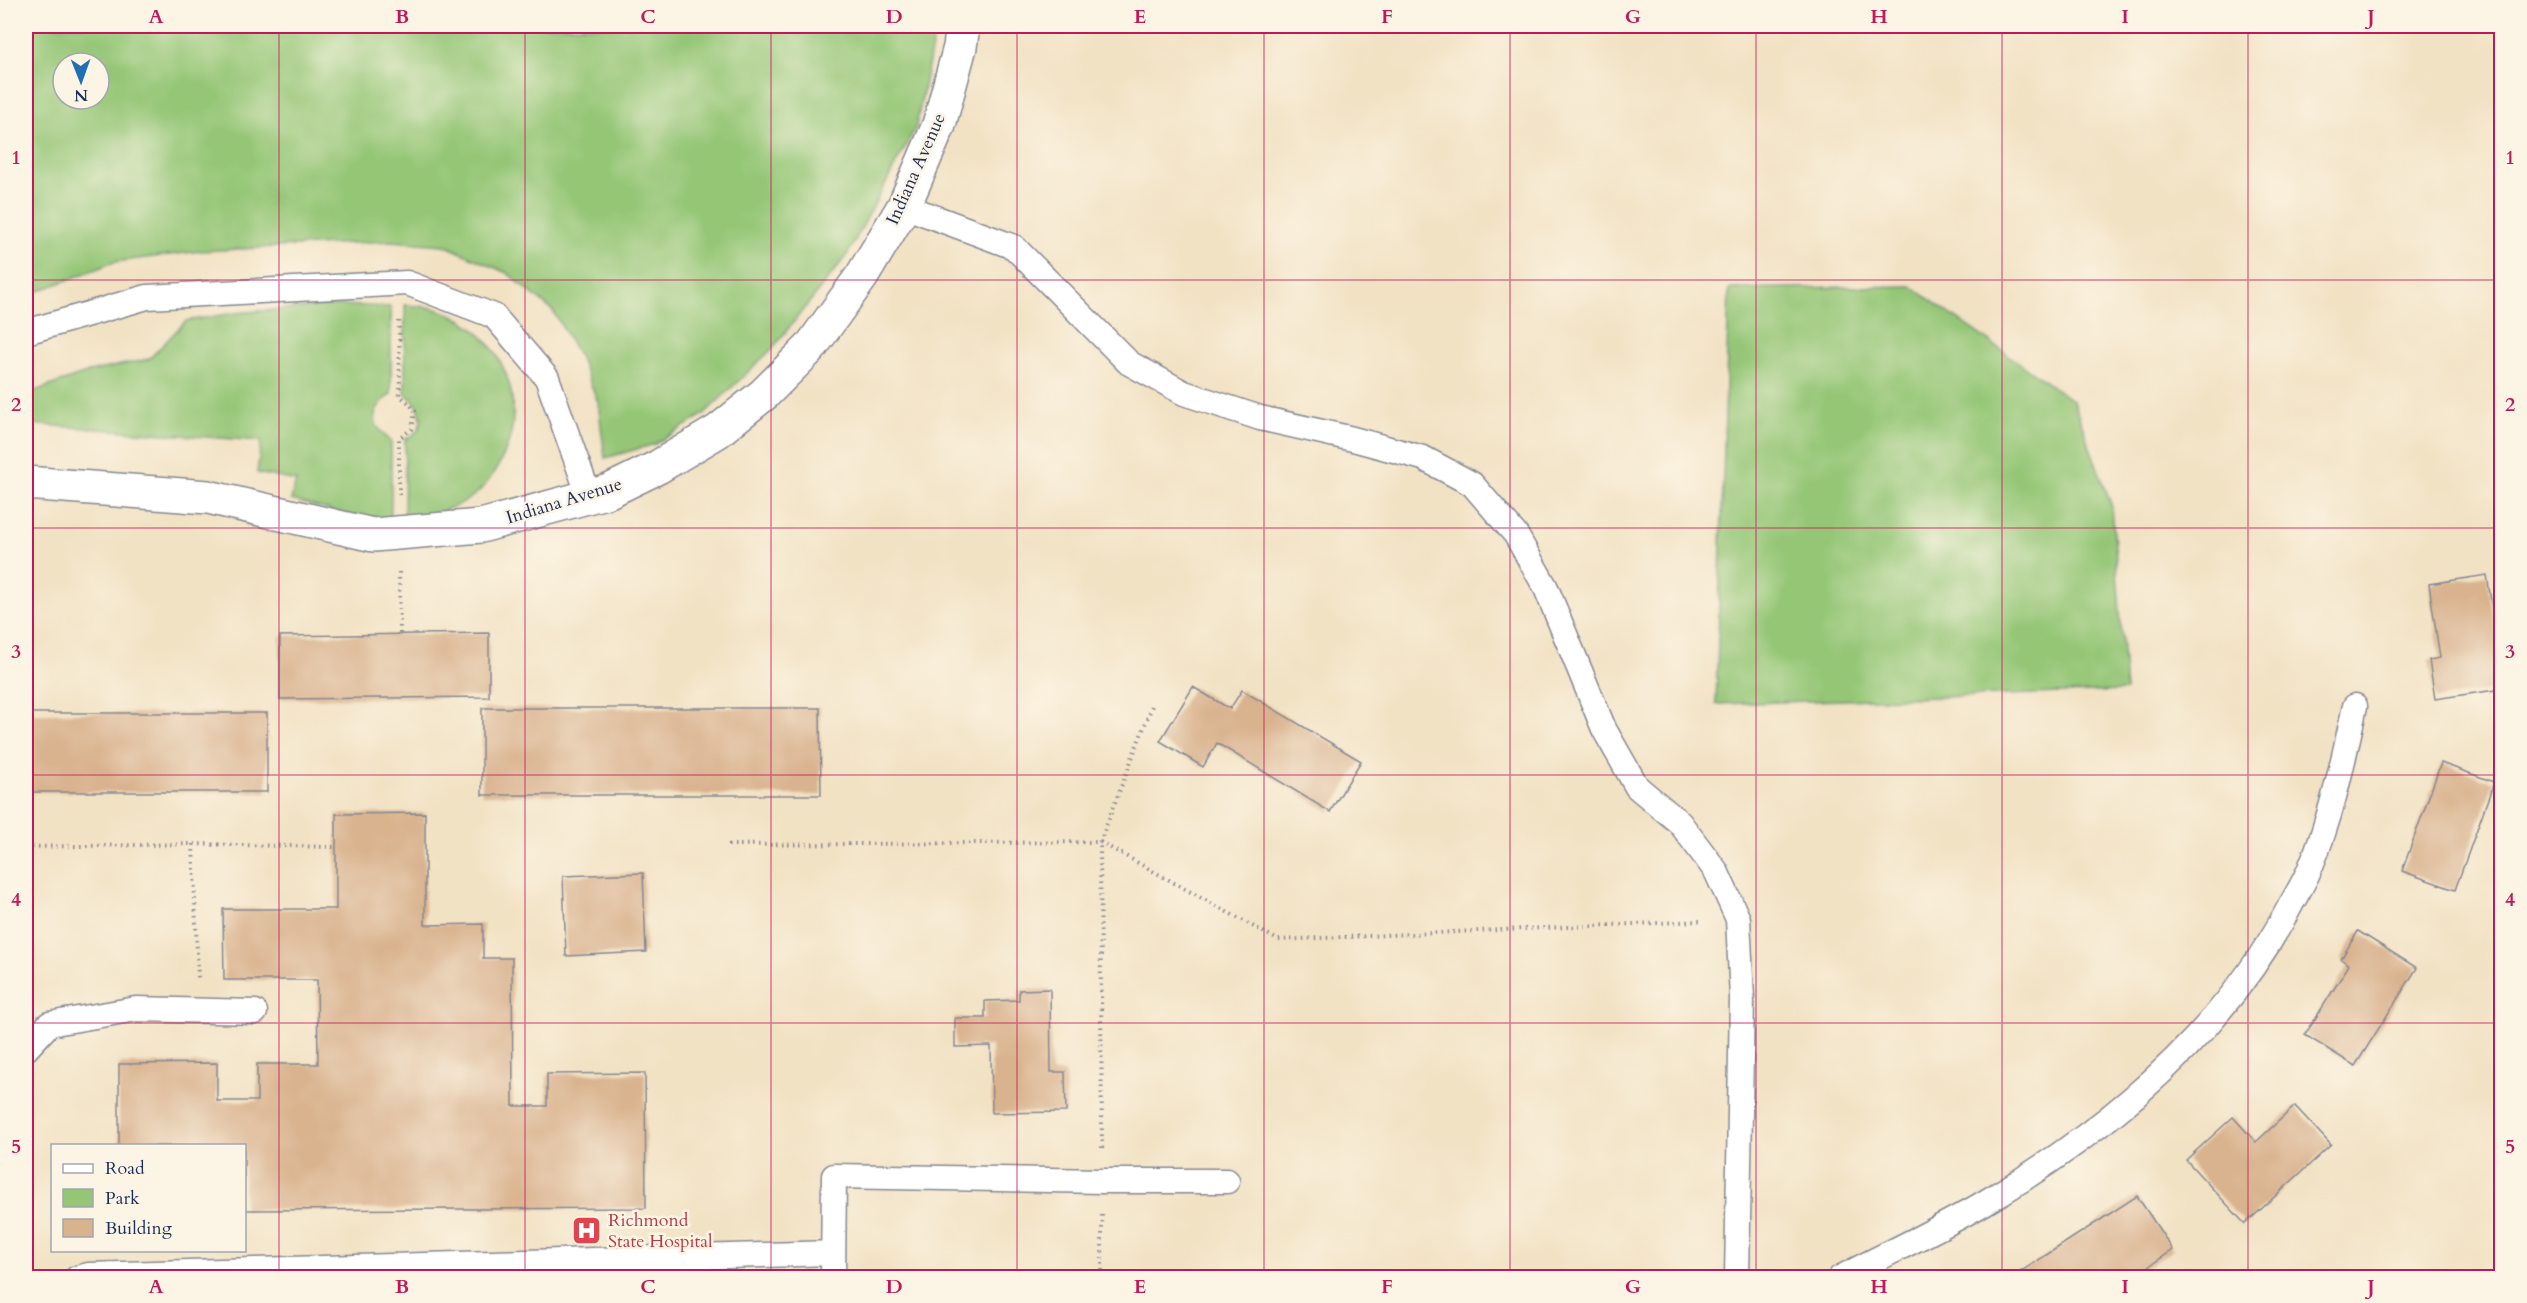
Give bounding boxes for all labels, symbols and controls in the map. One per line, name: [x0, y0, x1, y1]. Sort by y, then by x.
text: A: [148, 3, 164, 30]
text: B: [395, 3, 409, 30]
text: C: [640, 3, 656, 30]
text: D: [885, 3, 903, 30]
text: E: [1134, 3, 1146, 30]
text: F: [1381, 3, 1393, 30]
text: G: [1625, 3, 1641, 30]
text: H: [1870, 3, 1888, 30]
text: I: [2121, 3, 2129, 30]
text: J: [2364, 3, 2375, 30]
north arrow: [51, 51, 111, 111]
text: N: [74, 84, 88, 106]
street label: Indiana Avenue: [880, 109, 952, 229]
text: 1: [11, 144, 21, 171]
text: 1: [2505, 144, 2515, 171]
text: 2: [11, 391, 21, 418]
text: 2: [2505, 391, 2515, 418]
street label: Indiana Avenue: [503, 472, 625, 530]
text: 3: [11, 638, 21, 665]
text: 3: [2505, 638, 2515, 665]
text: 4: [11, 886, 21, 913]
text: 4: [2505, 886, 2515, 913]
text: 5: [11, 1133, 21, 1160]
text: 5: [2505, 1133, 2515, 1160]
legend: [51, 1144, 246, 1252]
text: Road: [105, 1156, 145, 1181]
text: Park: [105, 1186, 140, 1211]
place label: Richmond State Hospital: [608, 1208, 713, 1254]
hospital icon: Richmond State Hospital: [571, 1214, 603, 1246]
text: Building: [105, 1216, 173, 1241]
text: A: [148, 1273, 164, 1300]
text: B: [395, 1273, 409, 1300]
text: C: [640, 1273, 656, 1300]
text: D: [885, 1273, 903, 1300]
text: E: [1134, 1273, 1146, 1300]
text: F: [1381, 1273, 1393, 1300]
text: G: [1625, 1273, 1641, 1300]
text: H: [1870, 1273, 1888, 1300]
text: I: [2121, 1273, 2129, 1300]
text: J: [2364, 1273, 2375, 1300]

